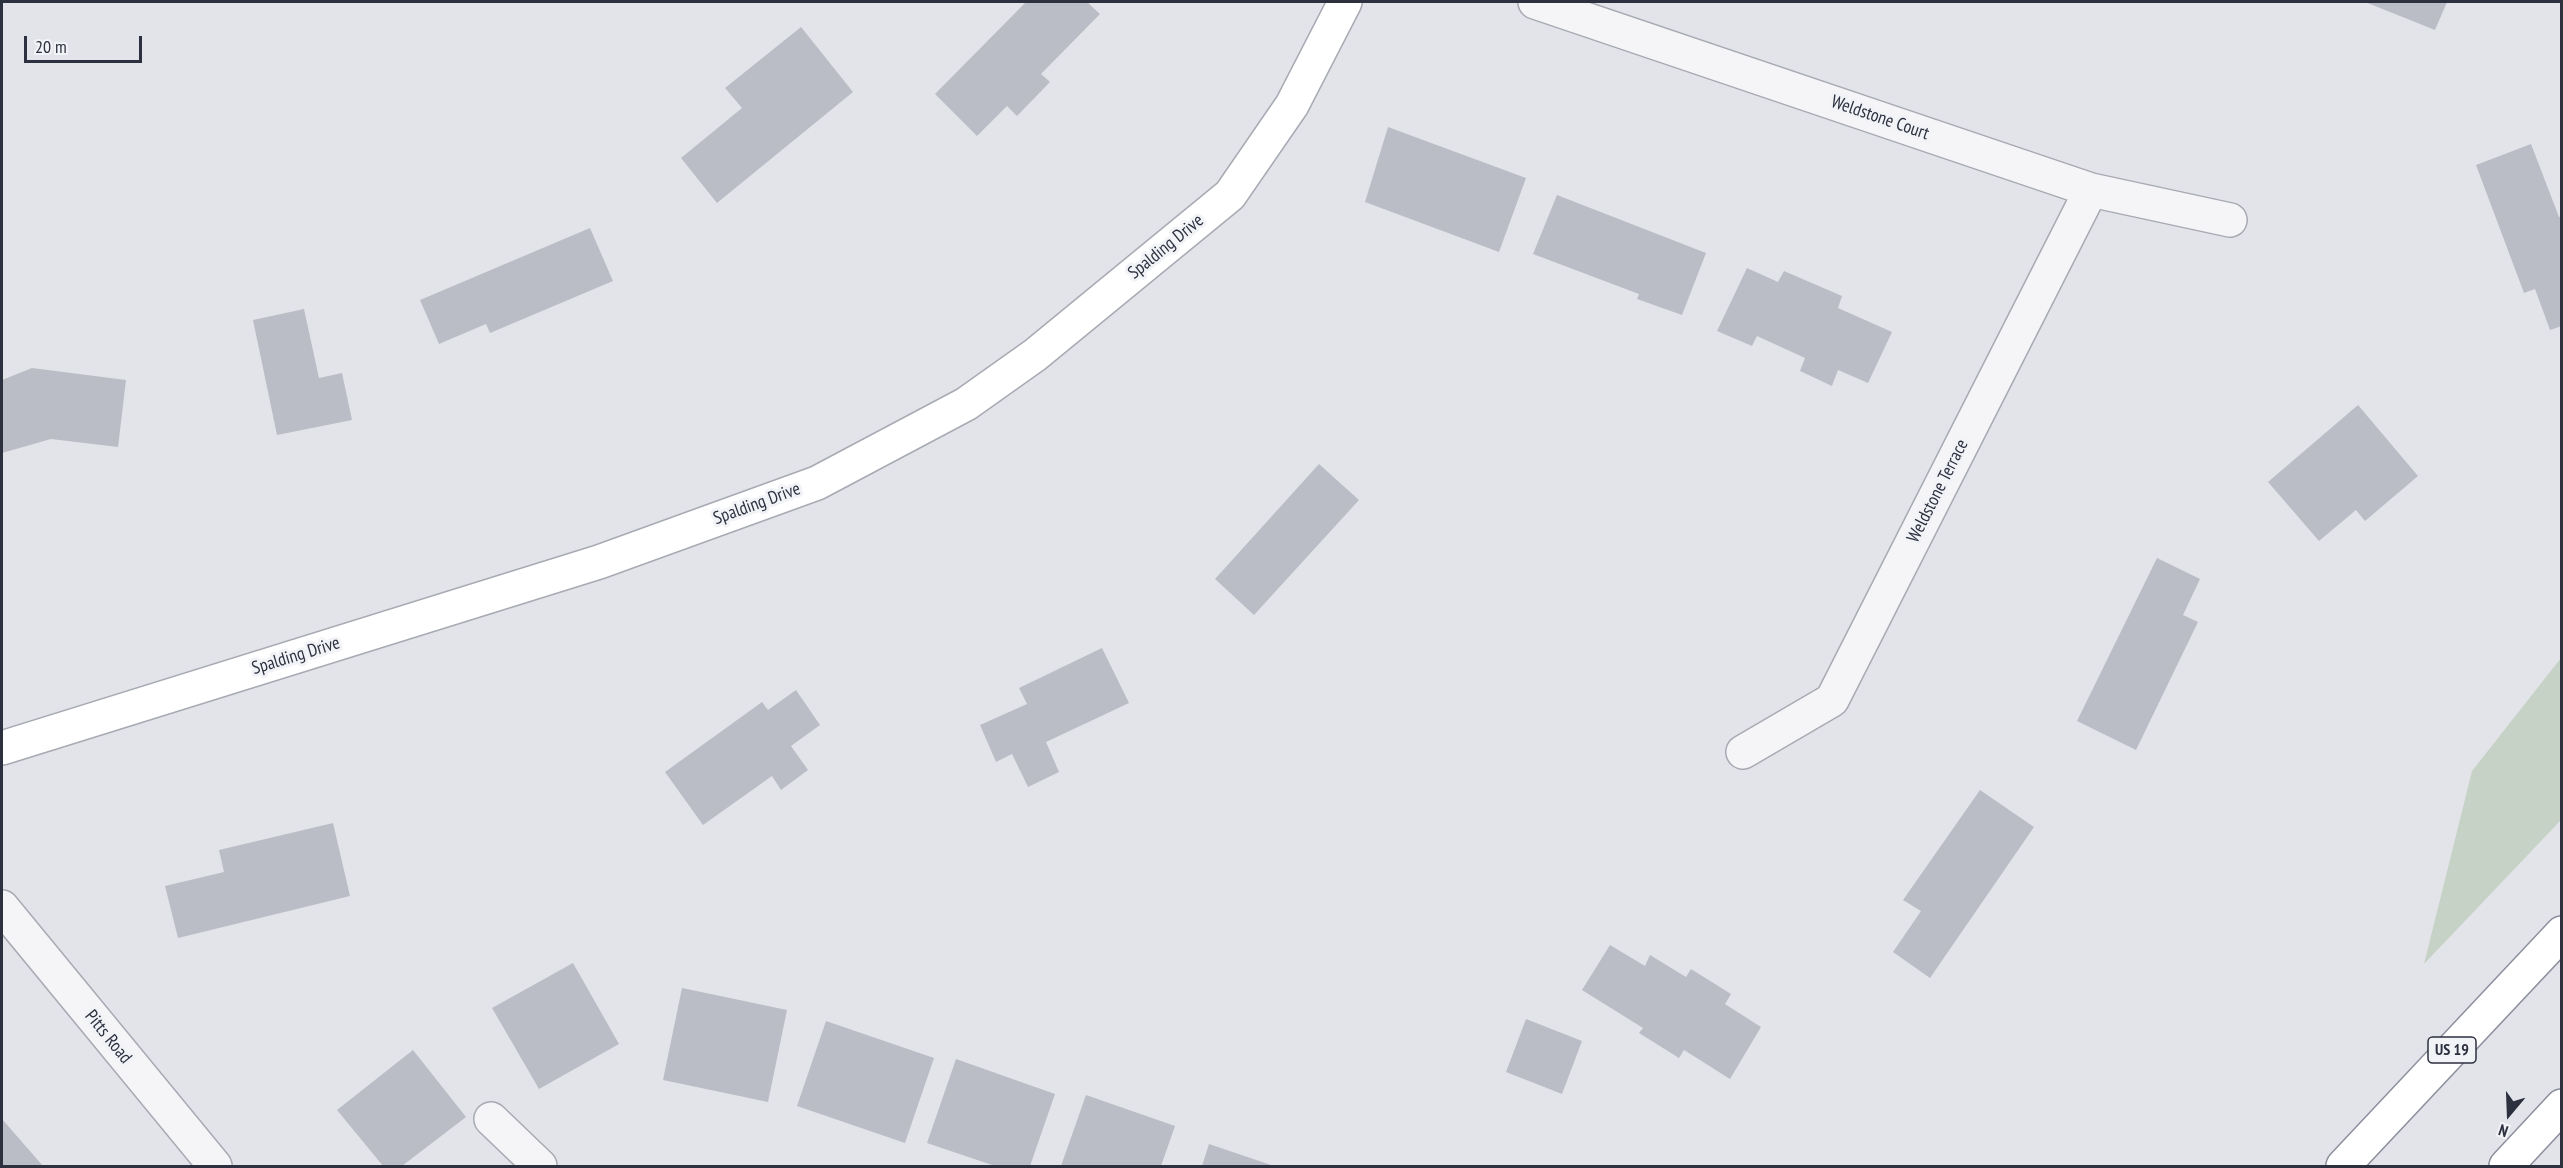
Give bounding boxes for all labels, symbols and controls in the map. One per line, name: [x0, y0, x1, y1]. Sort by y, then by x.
scale bar: [27, 24, 146, 62]
text: 20 m: [35, 35, 67, 58]
street label: Weldstone Court: [1828, 91, 1932, 145]
street label: Spalding Drive: [1124, 210, 1208, 284]
street label: Weldstone Terrace: [1903, 436, 1973, 546]
street label: Spalding Drive: [711, 478, 803, 530]
street label: Spalding Drive: [249, 632, 343, 680]
street label: Pitts Road: [80, 1006, 136, 1068]
road number: US 19: [2428, 1037, 2476, 1063]
north arrow: [2479, 1084, 2539, 1144]
text: N: [2496, 1120, 2510, 1142]

